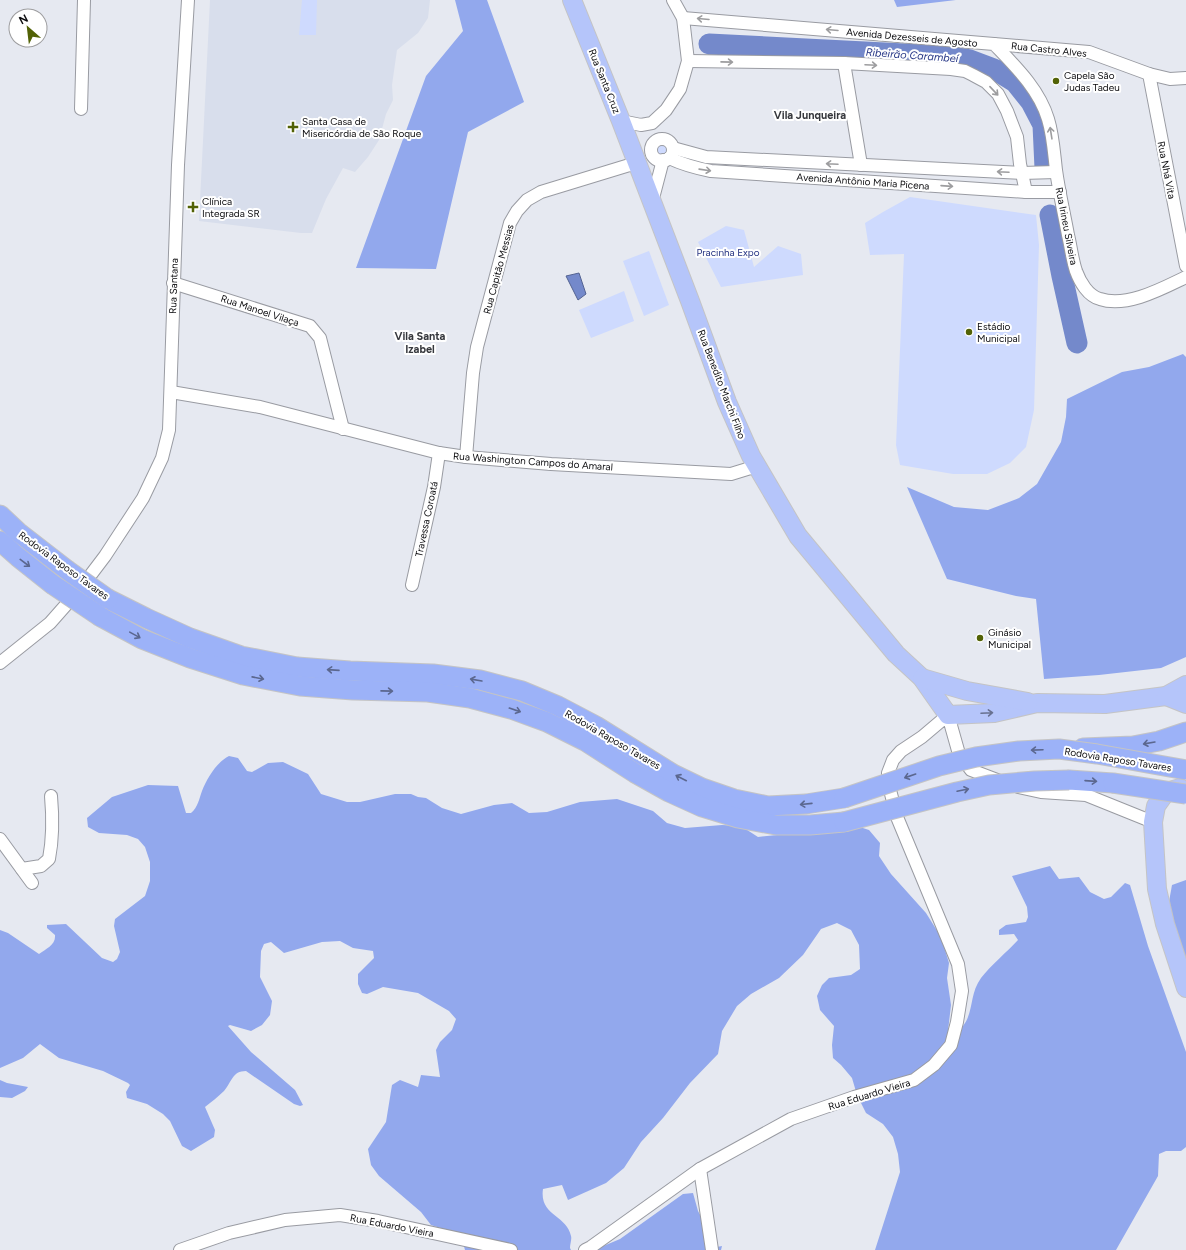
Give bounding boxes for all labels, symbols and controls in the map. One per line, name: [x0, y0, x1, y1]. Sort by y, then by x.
north arrow: [8, 8, 48, 48]
text: N: [17, 12, 30, 27]
one-way arrow: [697, 16, 710, 23]
street label: Avenida Dezesseis de Agosto: [846, 25, 978, 50]
one-way arrow: [826, 27, 839, 34]
street label: Rua Castro Alves: [1010, 39, 1088, 60]
water label: Ribeirão Carambeí: [865, 46, 960, 65]
street label: Rua Santa Cruz: [586, 47, 623, 116]
one-way arrow: [720, 58, 733, 65]
one-way arrow: [864, 61, 877, 68]
place label: Capela São Judas Tadeu: [1064, 69, 1120, 94]
marker: Capela São Judas Tadeu: [1051, 76, 1061, 86]
one-way arrow: [989, 86, 999, 96]
district label: Vila Junqueira: [774, 109, 846, 122]
place label: Santa Casa de Misericórdia de São Roque: [302, 115, 422, 140]
marker: Santa Casa de Misericórdia de São Roque: [287, 121, 299, 133]
one-way arrow: [1047, 127, 1055, 140]
street label: Rua Nhá Vita: [1155, 140, 1178, 200]
one-way arrow: [826, 160, 839, 167]
one-way arrow: [698, 166, 711, 174]
one-way arrow: [997, 168, 1010, 175]
street label: Avenida Antônio Maria Picena: [796, 170, 930, 193]
one-way arrow: [940, 183, 953, 190]
street label: Rua Irineu Silveira: [1053, 186, 1080, 266]
place label: Clínica Integrada SR: [202, 195, 260, 220]
marker: Clínica Integrada SR: [187, 201, 199, 213]
street label: Rua Capitão Messias: [480, 223, 517, 315]
park label: Pracinha Expo: [696, 246, 760, 259]
street label: Rua Santana: [166, 258, 181, 314]
street label: Rua Manoel Vilaça: [219, 292, 301, 329]
place label: Estádio Municipal: [977, 320, 1020, 345]
marker: Estádio Municipal: [964, 327, 974, 337]
street label: Rua Benedito Marchi Filho: [695, 328, 749, 441]
district label: Vila Santa Izabel: [395, 330, 446, 356]
street label: Rua Washington Campos do Amaral: [453, 449, 613, 474]
street label: Travessa Coroatá: [412, 480, 441, 558]
street label: Rodovia Raposo Tavares: [16, 528, 112, 603]
one-way arrow: [20, 559, 31, 567]
place label: Ginásio Municipal: [988, 626, 1031, 651]
one-way arrow: [129, 632, 141, 640]
marker: Ginásio Municipal: [975, 633, 985, 643]
one-way arrow: [327, 666, 340, 673]
one-way arrow: [251, 674, 264, 682]
one-way arrow: [470, 676, 483, 684]
one-way arrow: [380, 687, 393, 695]
one-way arrow: [508, 707, 521, 714]
street label: Rodovia Raposo Tavares: [563, 707, 663, 772]
one-way arrow: [980, 710, 993, 717]
one-way arrow: [1142, 739, 1155, 747]
street label: Rodovia Raposo Tavares: [1063, 745, 1173, 774]
one-way arrow: [1031, 746, 1044, 754]
one-way arrow: [675, 773, 687, 781]
one-way arrow: [904, 773, 917, 780]
one-way arrow: [1084, 778, 1097, 785]
one-way arrow: [957, 786, 970, 794]
one-way arrow: [800, 800, 813, 808]
street label: Rua Eduardo Vieira: [827, 1076, 912, 1113]
street label: Rua Eduardo Vieira: [349, 1211, 435, 1240]

